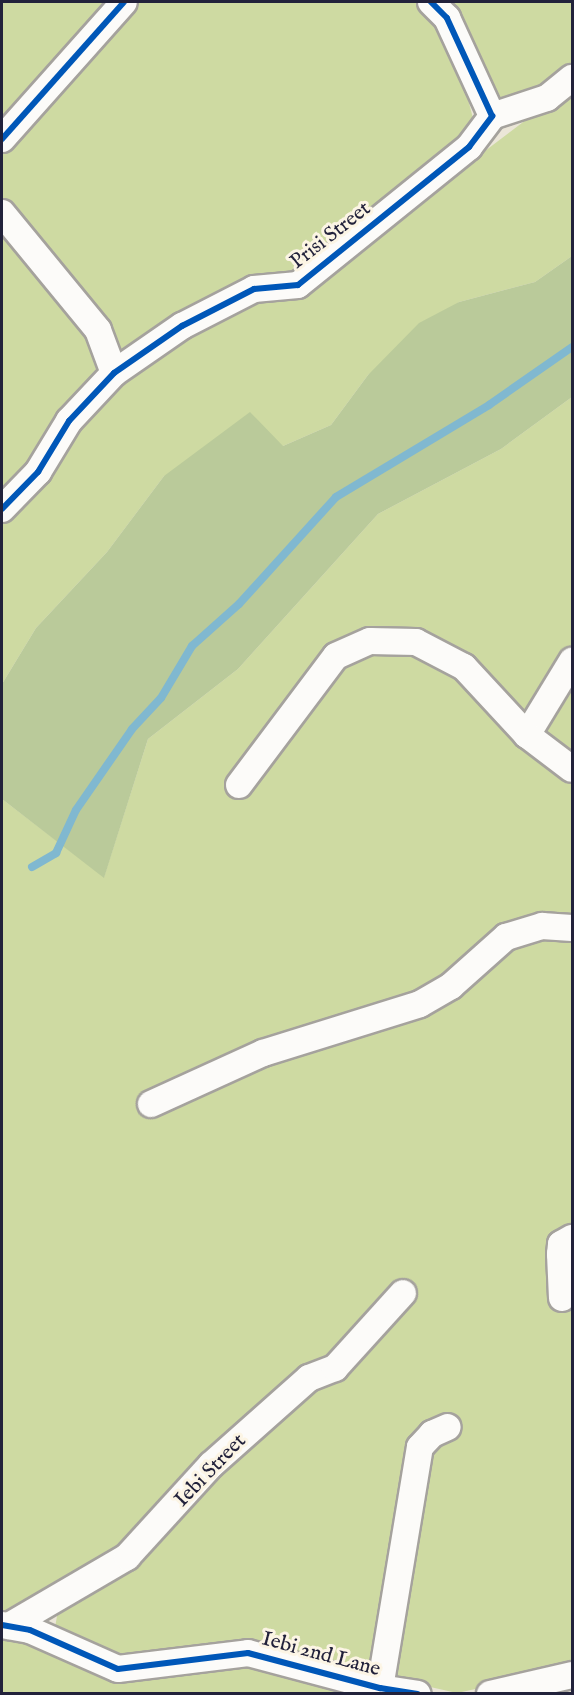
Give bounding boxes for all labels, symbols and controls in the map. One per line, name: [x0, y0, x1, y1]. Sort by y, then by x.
street label: Prisi Street: [286, 197, 376, 275]
street label: Iebi Street: [170, 1429, 252, 1513]
street label: Iebi 2nd Lane: [259, 1627, 383, 1683]

